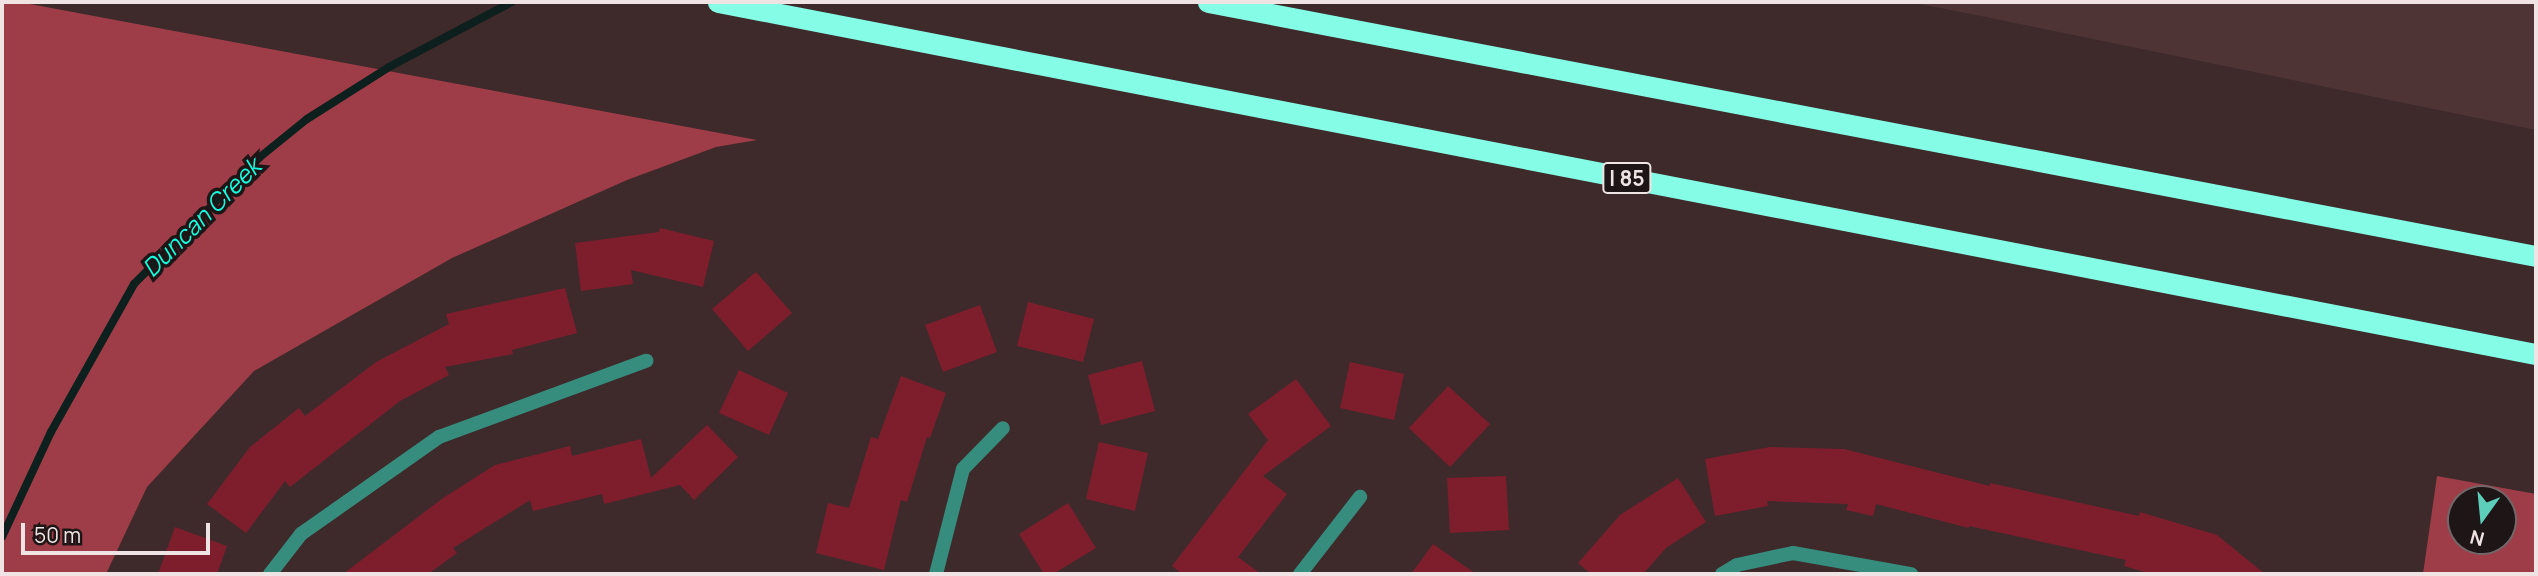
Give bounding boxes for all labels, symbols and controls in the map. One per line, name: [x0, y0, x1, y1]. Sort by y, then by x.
water label: Duncan Creek: [136, 152, 266, 282]
road number: I 85: [1601, 160, 1653, 196]
north arrow: [2447, 485, 2517, 555]
scale bar: [24, 510, 214, 554]
text: 50 m: [34, 521, 81, 549]
text: N: [2467, 524, 2487, 553]

